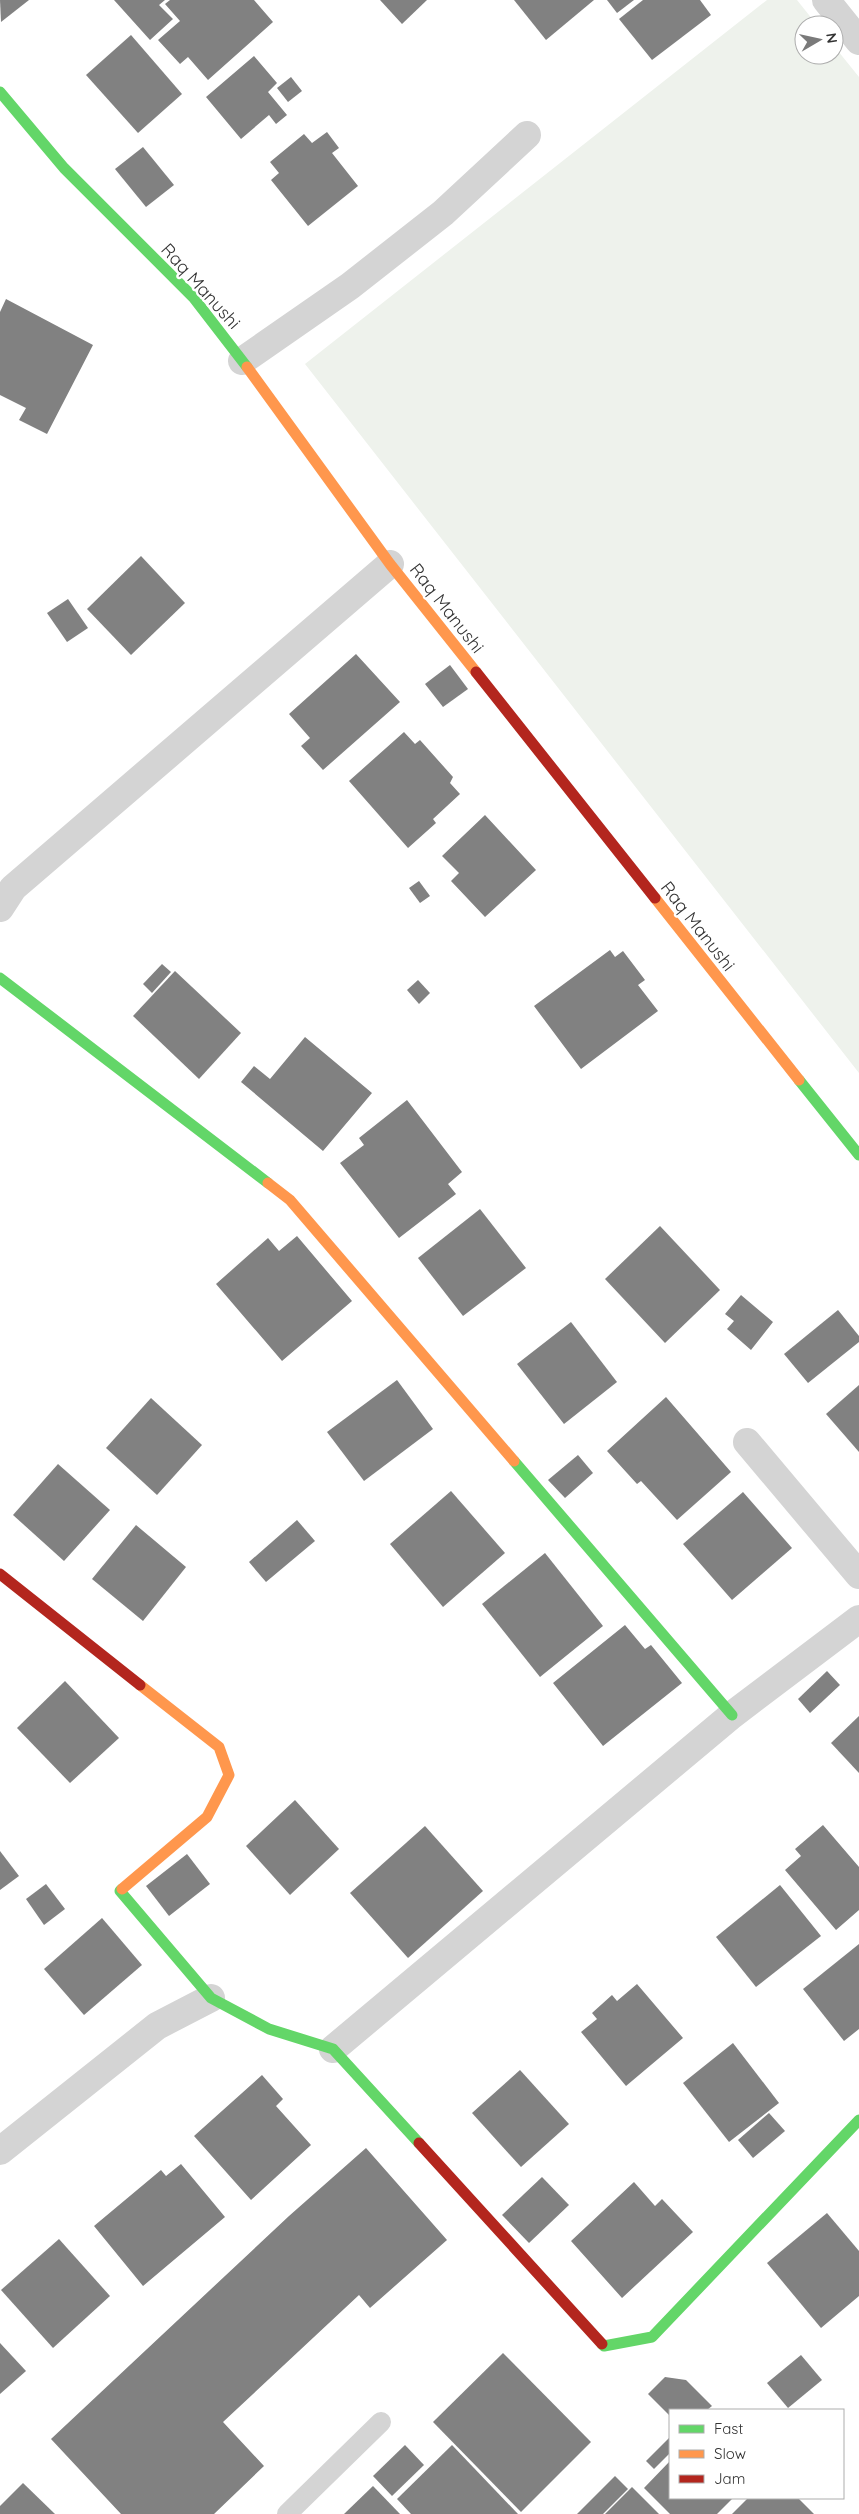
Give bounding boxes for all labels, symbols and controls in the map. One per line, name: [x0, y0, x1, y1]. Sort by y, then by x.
north arrow: [794, 15, 844, 65]
text: N: [822, 31, 842, 44]
street label: Raq Manushi: [156, 238, 246, 334]
street label: Raq Manushi: [405, 558, 489, 658]
street label: Raq Manushi: [656, 876, 740, 976]
legend: [669, 2409, 844, 2499]
text: Fast: [714, 2419, 743, 2438]
text: Slow: [714, 2444, 746, 2463]
text: Jam: [714, 2469, 745, 2488]

